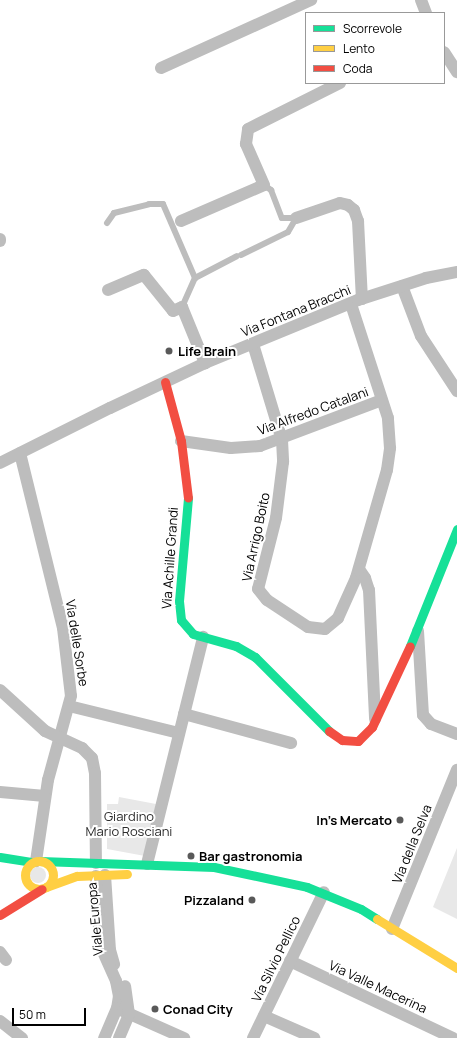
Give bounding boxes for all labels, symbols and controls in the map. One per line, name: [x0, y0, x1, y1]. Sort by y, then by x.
legend: [305, 12, 445, 84]
text: Scorrevole: [343, 20, 402, 37]
text: Lento: [343, 40, 375, 57]
text: Coda: [343, 60, 372, 77]
street label: Via Fontana Bracchi: [239, 282, 353, 340]
place label: Life Brain: [178, 343, 236, 359]
marker: Life Brain: [163, 345, 175, 357]
street label: Via Alfredo Catalani: [256, 384, 370, 438]
street label: Via Arrigo Boito: [239, 491, 273, 583]
street label: Via Achille Grandi: [159, 507, 181, 609]
street label: Via delle Sorbe: [62, 598, 92, 688]
street label: Via della Selva: [389, 802, 435, 886]
park label: Giardino Mario Rosciani: [86, 809, 172, 840]
place label: In's Mercato: [317, 812, 392, 828]
marker: In's Mercato: [395, 815, 405, 825]
place label: Bar gastronomia: [199, 848, 303, 864]
marker: Bar gastronomia: [186, 851, 196, 861]
street label: Viale Europa: [84, 882, 106, 956]
place label: Pizzaland: [184, 892, 244, 908]
marker: Pizzaland: [247, 895, 257, 905]
street label: Via Silvio Pellico: [248, 913, 304, 1005]
street label: Via Valle Macerina: [326, 957, 430, 1017]
scale bar: [14, 1000, 88, 1026]
place label: Conad City: [163, 1001, 233, 1017]
marker: Conad City: [150, 1004, 160, 1014]
text: 50 m: [19, 1006, 46, 1023]

